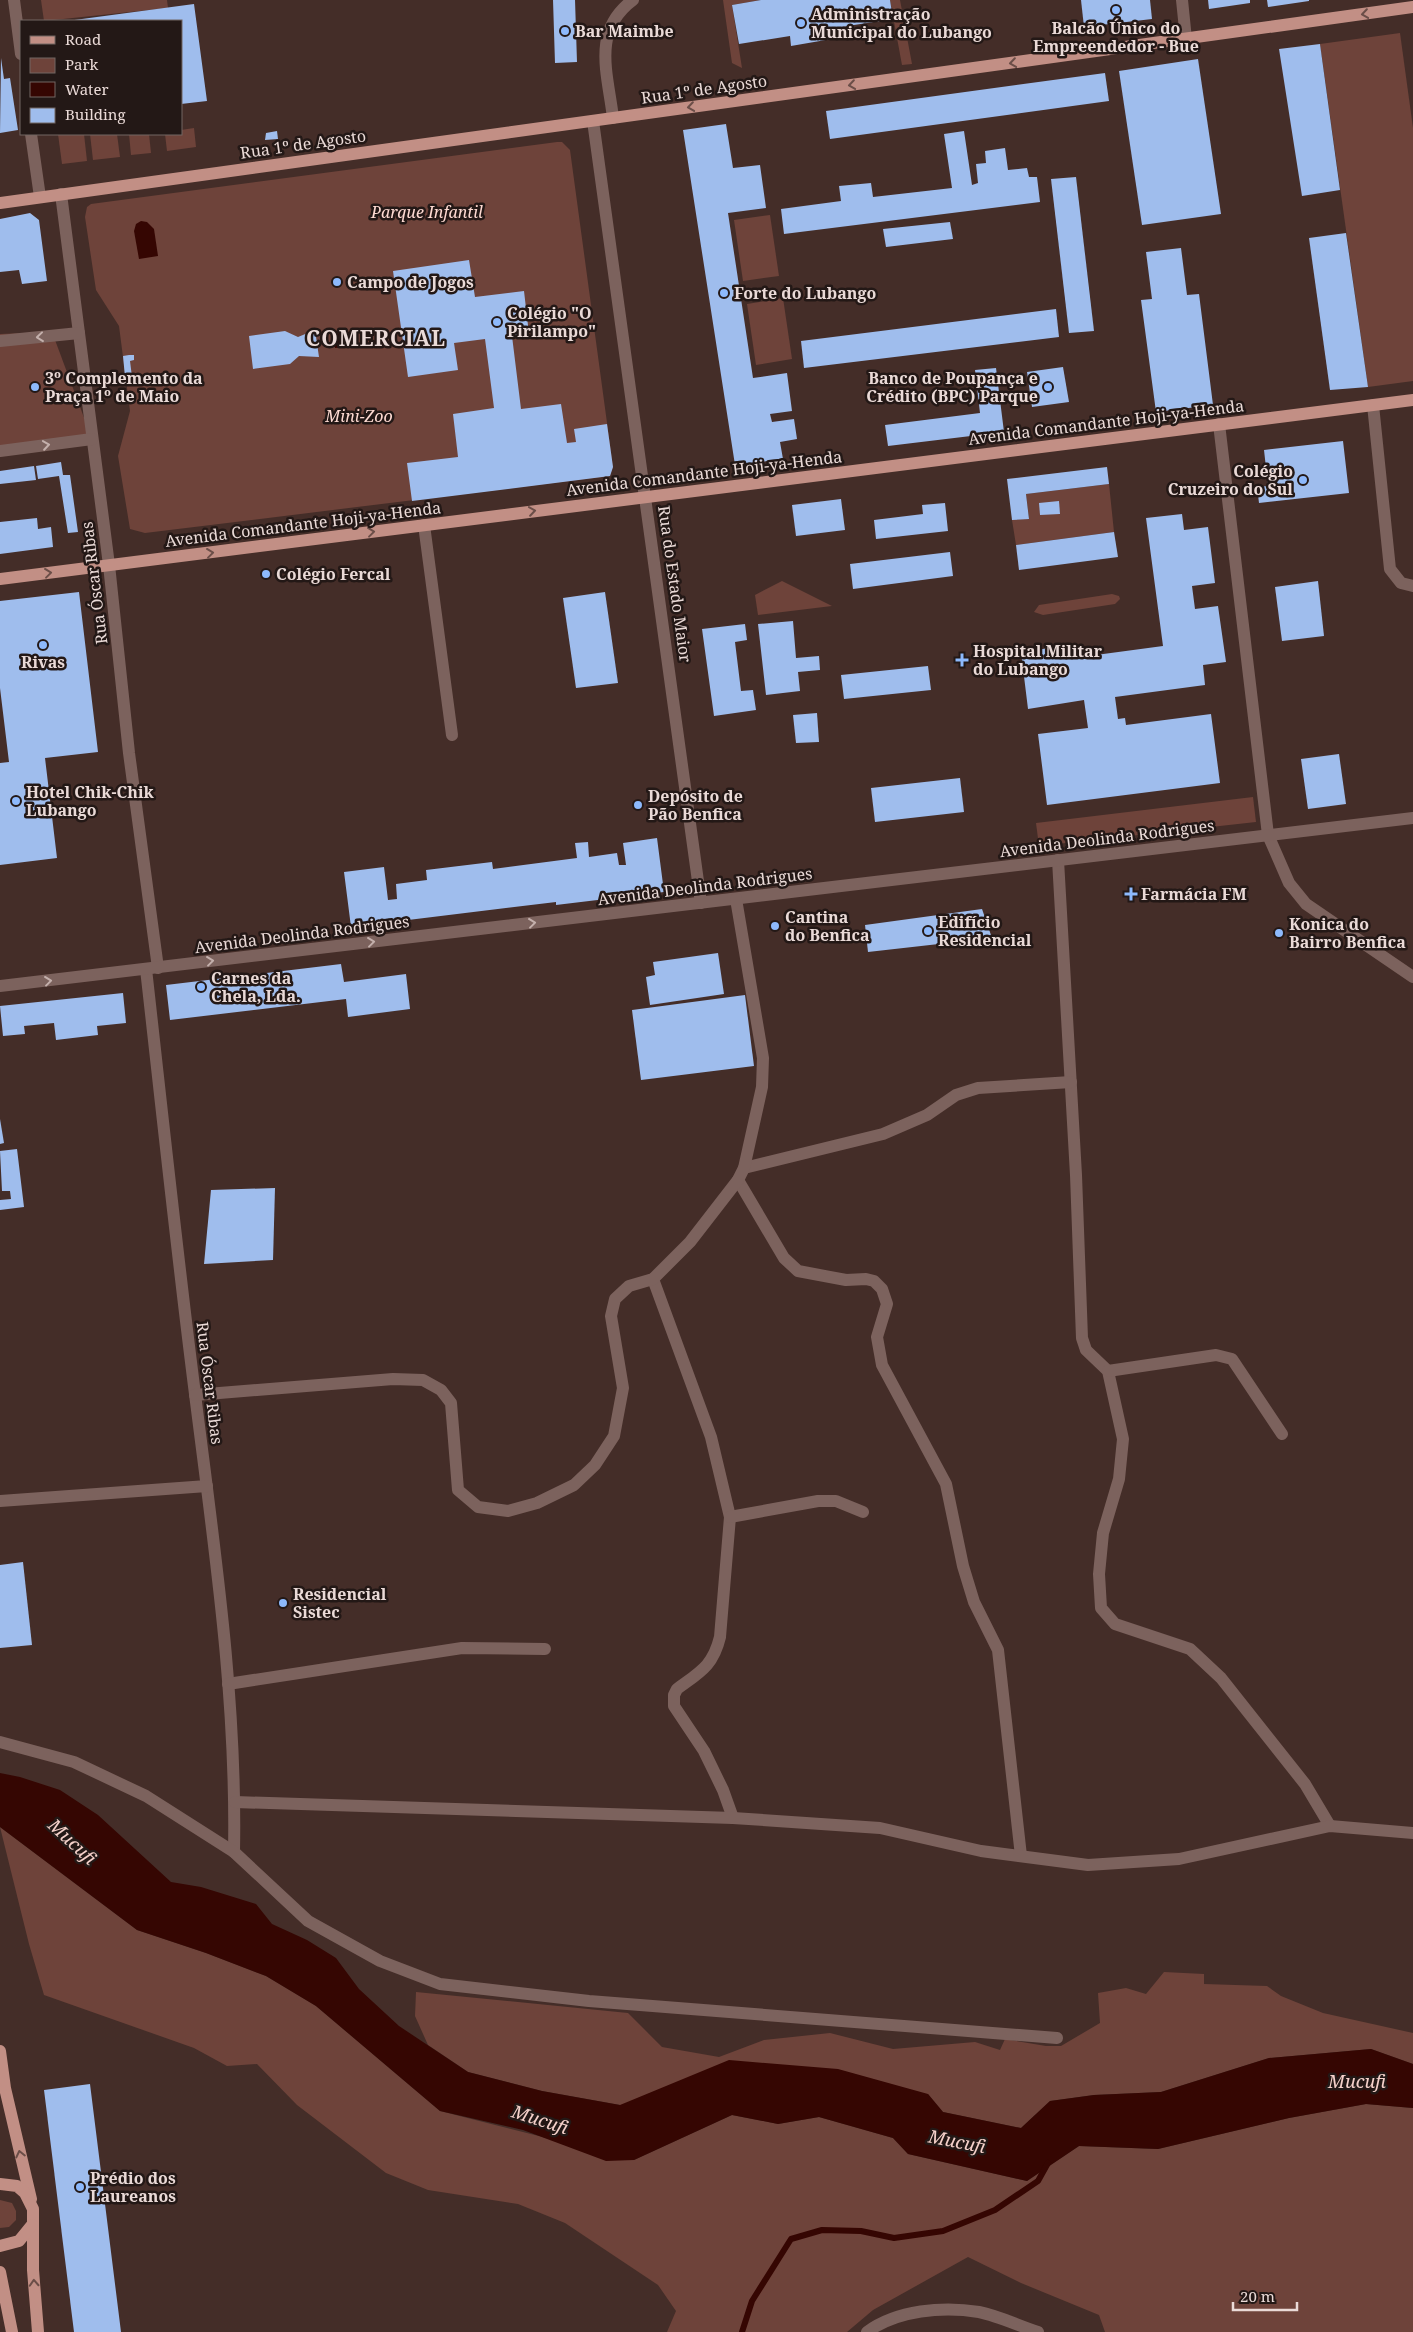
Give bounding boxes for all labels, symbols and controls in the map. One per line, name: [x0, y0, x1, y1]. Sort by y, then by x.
place label: Administração Municipal do Lubango: [811, 3, 992, 43]
marker: Balcão Único do Empreendedor - Bue: [1110, 4, 1122, 16]
one-way arrow: [1360, 8, 1368, 19]
marker: Administração Municipal do Lubango: [795, 17, 807, 29]
place label: Balcão Único do Empreendedor - Bue: [1033, 17, 1199, 57]
legend: [20, 20, 182, 135]
place label: Bar Maimbe: [575, 20, 674, 42]
marker: Bar Maimbe: [559, 25, 571, 37]
text: Road: [65, 29, 101, 49]
text: Park: [65, 54, 99, 74]
one-way arrow: [1009, 57, 1017, 68]
street label: Rua 1º de Agosto: [640, 69, 768, 109]
text: Water: [65, 79, 108, 99]
one-way arrow: [848, 79, 856, 90]
one-way arrow: [687, 102, 695, 112]
text: Building: [65, 104, 126, 124]
street label: Rua 1º de Agosto: [239, 124, 367, 164]
park label: Parque Infantil: [370, 201, 483, 223]
place label: Campo de Jogos: [347, 271, 474, 293]
marker: Campo de Jogos: [331, 276, 343, 288]
place label: Forte do Lubango: [734, 282, 876, 304]
marker: Forte do Lubango: [718, 287, 730, 299]
place label: Colégio "O Pirilampo": [507, 302, 596, 342]
marker: Colégio "O Pirilampo": [491, 316, 503, 328]
district label: COMERCIAL: [306, 324, 446, 352]
one-way arrow: [35, 331, 43, 342]
place label: 3º Complemento da Praça 1º de Maio: [45, 367, 203, 407]
place label: Banco de Poupança e Crédito (BPC) Parque: [866, 367, 1038, 407]
marker: 3º Complemento da Praça 1º de Maio: [29, 381, 41, 393]
marker: Banco de Poupança e Crédito (BPC) Parque: [1042, 381, 1054, 393]
street label: Avenida Comandante Hoji-ya-Henda: [967, 394, 1245, 450]
park label: Mini-Zoo: [324, 405, 393, 427]
one-way arrow: [42, 440, 50, 451]
street label: Avenida Comandante Hoji-ya-Henda: [565, 445, 843, 501]
place label: Colégio Cruzeiro do Sul: [1168, 460, 1293, 500]
marker: Colégio Cruzeiro do Sul: [1297, 474, 1309, 486]
street label: Avenida Comandante Hoji-ya-Henda: [164, 496, 442, 552]
street label: Rua do Estado Maior: [653, 504, 697, 664]
one-way arrow: [528, 506, 536, 517]
street label: Rua Óscar Ribas: [76, 521, 112, 645]
one-way arrow: [367, 527, 375, 538]
one-way arrow: [205, 548, 214, 558]
place label: Colégio Fercal: [276, 563, 391, 585]
one-way arrow: [45, 568, 53, 579]
marker: Colégio Fercal: [260, 568, 272, 580]
marker: Rivas: [37, 639, 49, 651]
place label: Hospital Militar do Lubango: [973, 640, 1103, 680]
place label: Rivas: [21, 651, 65, 673]
marker: Hospital Militar do Lubango: [955, 653, 969, 667]
place label: Hotel Chik-Chik Lubango: [26, 781, 155, 821]
place label: Depósito de Pão Benfica: [648, 785, 743, 825]
marker: Hotel Chik-Chik Lubango: [10, 795, 22, 807]
marker: Depósito de Pão Benfica: [632, 799, 644, 811]
street label: Avenida Deolinda Rodrigues: [998, 814, 1216, 862]
street label: Avenida Deolinda Rodrigues: [596, 862, 814, 910]
place label: Farmácia FM: [1141, 883, 1247, 905]
marker: Farmácia FM: [1125, 888, 1137, 900]
place label: Cantina do Benfica: [785, 906, 870, 946]
street label: Avenida Deolinda Rodrigues: [193, 910, 411, 958]
place label: Edifício Residencial: [938, 911, 1032, 951]
place label: Konica do Bairro Benfica: [1289, 913, 1406, 953]
one-way arrow: [529, 918, 537, 929]
marker: Cantina do Benfica: [769, 920, 781, 932]
marker: Edifício Residencial: [922, 925, 934, 937]
marker: Konica do Bairro Benfica: [1273, 927, 1285, 939]
one-way arrow: [367, 937, 375, 948]
one-way arrow: [206, 956, 214, 967]
place label: Carnes da Chela, Lda.: [211, 967, 301, 1007]
one-way arrow: [45, 976, 53, 987]
marker: Carnes da Chela, Lda.: [195, 981, 207, 993]
street label: Rua Óscar Ribas: [192, 1321, 228, 1445]
place label: Residencial Sistec: [293, 1583, 387, 1623]
marker: Residencial Sistec: [277, 1597, 289, 1609]
water label: Mucufi: [43, 1812, 102, 1870]
water label: Mucufi: [1327, 2069, 1386, 2093]
water label: Mucufi: [508, 2098, 572, 2140]
water label: Mucufi: [925, 2124, 988, 2158]
one-way arrow: [15, 2150, 26, 2159]
place label: Prédio dos Laureanos: [90, 2167, 176, 2207]
marker: Prédio dos Laureanos: [74, 2181, 86, 2193]
one-way arrow: [29, 2279, 40, 2287]
scale bar: [1233, 2280, 1297, 2312]
text: 20 m: [1240, 2286, 1275, 2306]

